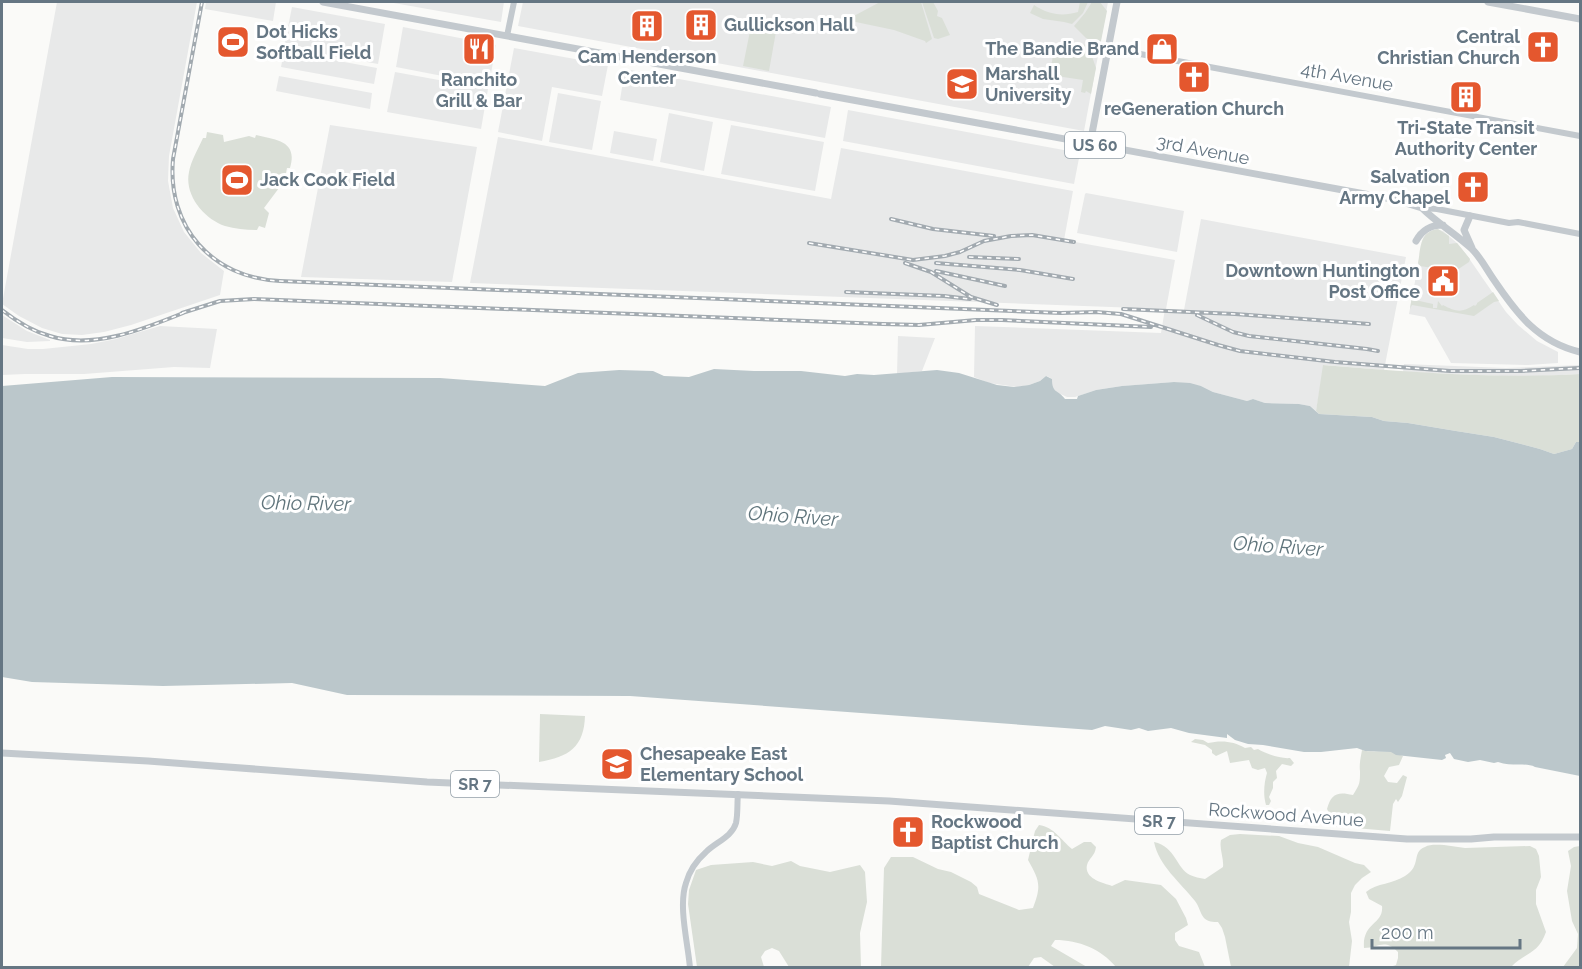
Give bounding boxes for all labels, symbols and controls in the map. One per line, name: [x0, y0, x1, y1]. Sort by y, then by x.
building icon: Gullickson Hall: [683, 7, 719, 43]
building icon: Cam Henderson Center: [629, 8, 665, 44]
place label: Gullickson Hall: [724, 14, 855, 35]
place label: Dot Hicks Softball Field: [256, 21, 371, 63]
sports icon: Dot Hicks Softball Field: [215, 24, 251, 60]
place label: Central Christian Church: [1377, 26, 1520, 68]
church icon: Central Christian Church: [1525, 29, 1561, 65]
restaurant icon: Ranchito Grill & Bar: [461, 31, 497, 67]
shop icon: The Bandie Brand: [1144, 31, 1180, 67]
place label: The Bandie Brand: [985, 38, 1139, 59]
place label: Cam Henderson Center: [578, 46, 716, 88]
street label: 4th Avenue: [1299, 58, 1395, 95]
church icon: reGeneration Church: [1176, 59, 1212, 95]
place label: Marshall University: [985, 63, 1071, 105]
school or university icon: Marshall University: [944, 66, 980, 102]
place label: Ranchito Grill & Bar: [436, 69, 522, 111]
building icon: Tri-State Transit Authority Center: [1448, 79, 1484, 115]
place label: reGeneration Church: [1104, 98, 1284, 119]
place label: Tri-State Transit Authority Center: [1395, 117, 1537, 159]
street label: 3rd Avenue: [1155, 130, 1252, 169]
road number: US 60: [1065, 132, 1125, 158]
sports icon: Jack Cook Field: [219, 162, 255, 198]
place label: Salvation Army Chapel: [1339, 166, 1450, 208]
place label: Jack Cook Field: [260, 169, 395, 190]
church icon: Salvation Army Chapel: [1455, 169, 1491, 205]
place label: Downtown Huntington Post Office: [1225, 260, 1420, 302]
public building icon: Downtown Huntington Post Office: [1425, 263, 1461, 299]
water label: Ohio River: [261, 490, 352, 516]
water label: Ohio River: [747, 501, 840, 531]
water label: Ohio River: [1232, 531, 1325, 561]
place label: Chesapeake East Elementary School: [640, 743, 804, 785]
school or university icon: Chesapeake East Elementary School: [599, 746, 635, 782]
road number: SR 7: [451, 771, 499, 797]
street label: Rockwood Avenue: [1208, 799, 1365, 830]
road number: SR 7: [1135, 808, 1183, 834]
place label: Rockwood Baptist Church: [931, 811, 1059, 853]
church icon: Rockwood Baptist Church: [890, 814, 926, 850]
scale bar: [1372, 912, 1520, 950]
text: 200 m: [1381, 922, 1434, 943]

